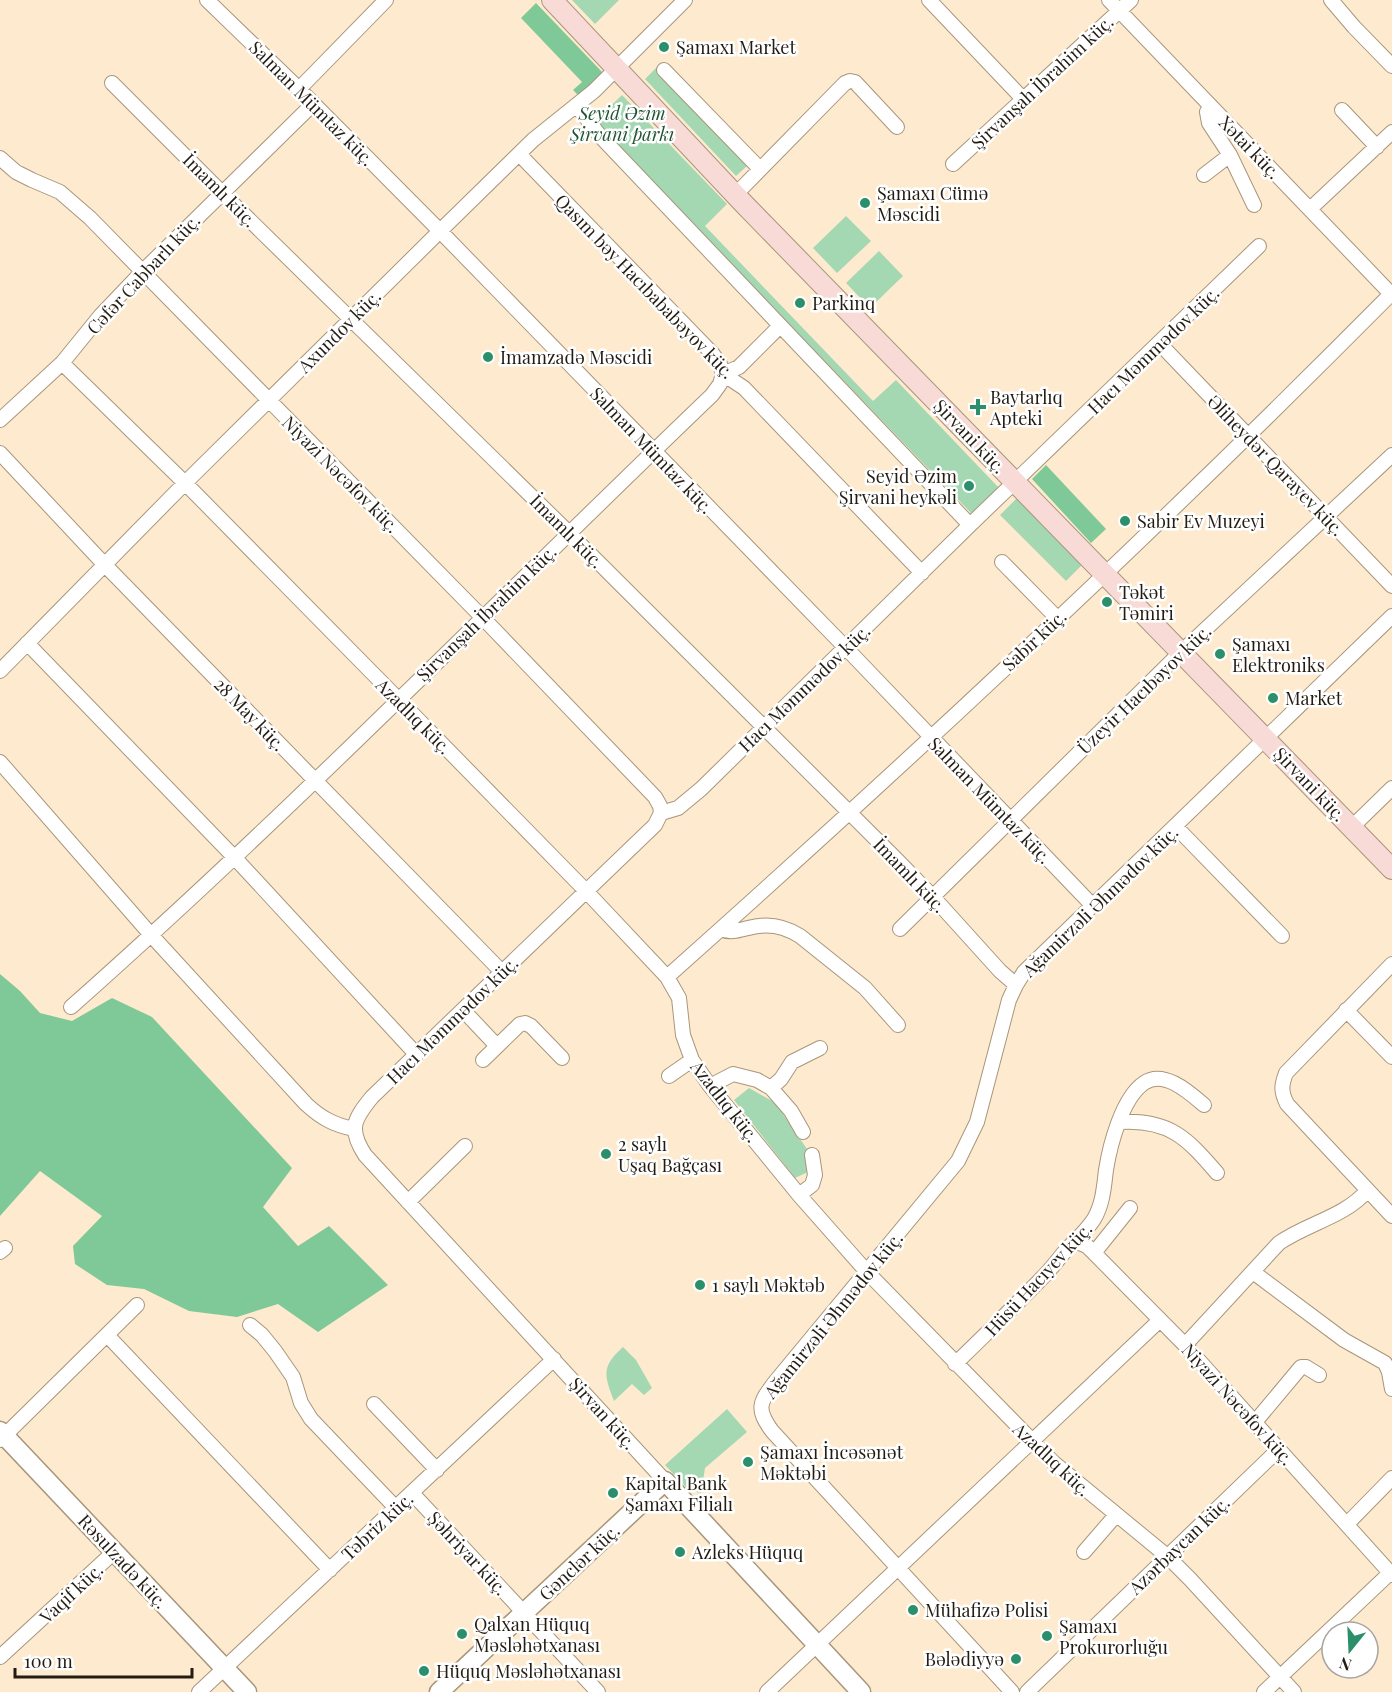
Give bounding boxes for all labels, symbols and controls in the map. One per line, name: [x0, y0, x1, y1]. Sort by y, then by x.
street label: Şirvanşah İbrahim küç.: [966, 10, 1118, 154]
street label: Salman Mümtaz küç.: [244, 35, 380, 171]
place label: Şamaxı Market: [676, 35, 796, 59]
marker: Şamaxı Market: [657, 40, 671, 54]
park label: Seyid Əzim Şirvani parkı: [569, 101, 674, 146]
street label: Xətai küç.: [1214, 110, 1286, 184]
street label: İmamlı küç.: [178, 148, 262, 232]
place label: Şamaxı Cümə Məscidi: [877, 181, 988, 226]
street label: Qasım bəy Hacıbababəyov küç.: [550, 188, 740, 384]
marker: Şamaxı Cümə Məscidi: [858, 196, 872, 210]
street label: Cəfər Cabbarlı küç.: [81, 209, 205, 339]
street label: Hacı Məmmədov küç.: [1082, 281, 1224, 419]
street label: Axundov küç.: [292, 284, 386, 378]
place label: Parkinq: [812, 291, 875, 315]
marker: Parkinq: [793, 296, 807, 310]
place label: İmamzadə Məscidi: [500, 345, 652, 369]
marker: İmamzadə Məscidi: [481, 350, 495, 364]
street label: Salman Mümtaz küç.: [585, 381, 719, 519]
place label: Baytarlıq Apteki: [989, 385, 1063, 430]
street label: Əliheydər Qarayev küç.: [1202, 389, 1350, 541]
street label: Şirvani küç.: [929, 394, 1011, 478]
marker: Baytarlıq Apteki: [971, 400, 985, 414]
street label: Niyazi Nəcəfov küç.: [277, 410, 405, 538]
place label: Seyid Əzim Şirvani heykəli: [839, 464, 957, 509]
marker: Seyid Əzim Şirvani heykəli: [962, 479, 976, 493]
street label: İmamlı küç.: [525, 489, 609, 573]
place label: Sabir Ev Muzeyi: [1137, 509, 1265, 533]
marker: Sabir Ev Muzeyi: [1118, 514, 1132, 528]
street label: Şirvanşah İbrahim küç.: [411, 540, 561, 686]
place label: Təkət Təmiri: [1119, 580, 1174, 625]
marker: Təkət Təmiri: [1100, 595, 1114, 609]
street label: Sabir küç.: [997, 604, 1071, 676]
street label: Hacı Məmmədov küç.: [733, 619, 875, 757]
street label: Üzeyir Hacıbəyov küç.: [1072, 619, 1216, 759]
place label: Şamaxı Elektroniks: [1232, 632, 1325, 677]
marker: Şamaxı Elektroniks: [1213, 647, 1227, 661]
street label: 28 May küç.: [209, 672, 291, 756]
street label: Azadlıq küç.: [370, 672, 457, 759]
place label: Market: [1285, 686, 1343, 710]
marker: Market: [1266, 691, 1280, 705]
street label: Salman Mümtaz küç.: [923, 731, 1057, 869]
street label: Şirvani küç.: [1269, 742, 1351, 826]
street label: Ağamirzəli Əhmədov küç.: [1016, 820, 1183, 982]
street label: İmamlı küç.: [868, 832, 952, 918]
street label: Hacı Məmmədov küç.: [381, 951, 523, 1089]
street label: Azadlıq küç.: [685, 1054, 764, 1147]
place label: 2 saylı Uşaq Bağçası: [618, 1132, 722, 1177]
marker: 2 saylı Uşaq Bağçası: [599, 1147, 613, 1161]
street label: Hüsü Hacıyev küç.: [979, 1217, 1097, 1341]
street label: Ağamirzəli Əhmədov küç.: [758, 1227, 908, 1404]
place label: 1 saylı Məktəb: [712, 1273, 825, 1297]
marker: 1 saylı Məktəb: [693, 1278, 707, 1292]
street label: Niyazi Nəcəfov küç.: [1177, 1338, 1299, 1470]
street label: Şirvan küç.: [564, 1372, 642, 1454]
street label: Azadlıq küç.: [1007, 1416, 1096, 1501]
place label: Şamaxı İncəsənət Məktəbi: [760, 1440, 904, 1485]
marker: Şamaxı İncəsənət Məktəbi: [741, 1455, 755, 1469]
place label: Kapital Bank Şamaxı Filialı: [625, 1471, 733, 1516]
marker: Kapital Bank Şamaxı Filialı: [606, 1486, 620, 1500]
street label: Təbriz küç.: [336, 1487, 418, 1565]
street label: Azərbaycan küç.: [1123, 1491, 1235, 1600]
street label: Şəhriyar küç.: [423, 1506, 513, 1600]
street label: Rəsulzadə küç.: [73, 1509, 173, 1613]
street label: Gənclər küç.: [534, 1518, 624, 1606]
place label: Azleks Hüquq: [691, 1540, 803, 1564]
marker: Azleks Hüquq: [673, 1545, 687, 1559]
street label: Vaqif küç.: [33, 1558, 108, 1629]
place label: Mühafizə Polisi: [925, 1598, 1048, 1622]
marker: Mühafizə Polisi: [906, 1603, 920, 1617]
place label: Qalxan Hüquq Məsləhətxanası: [474, 1612, 600, 1657]
place label: Şamaxı Prokurorluğu: [1059, 1614, 1168, 1659]
north arrow: [1320, 1620, 1380, 1680]
marker: Qalxan Hüquq Məsləhətxanası: [455, 1627, 469, 1641]
marker: Şamaxı Prokurorluğu: [1040, 1629, 1054, 1643]
scale bar: [15, 1641, 192, 1679]
place label: Bələdiyyə: [925, 1647, 1004, 1671]
text: 100 m: [24, 1649, 73, 1673]
marker: Bələdiyyə: [1009, 1652, 1023, 1666]
text: N: [1336, 1653, 1354, 1677]
place label: Hüquq Məsləhətxanası: [436, 1659, 621, 1683]
marker: Hüquq Məsləhətxanası: [417, 1664, 431, 1678]

